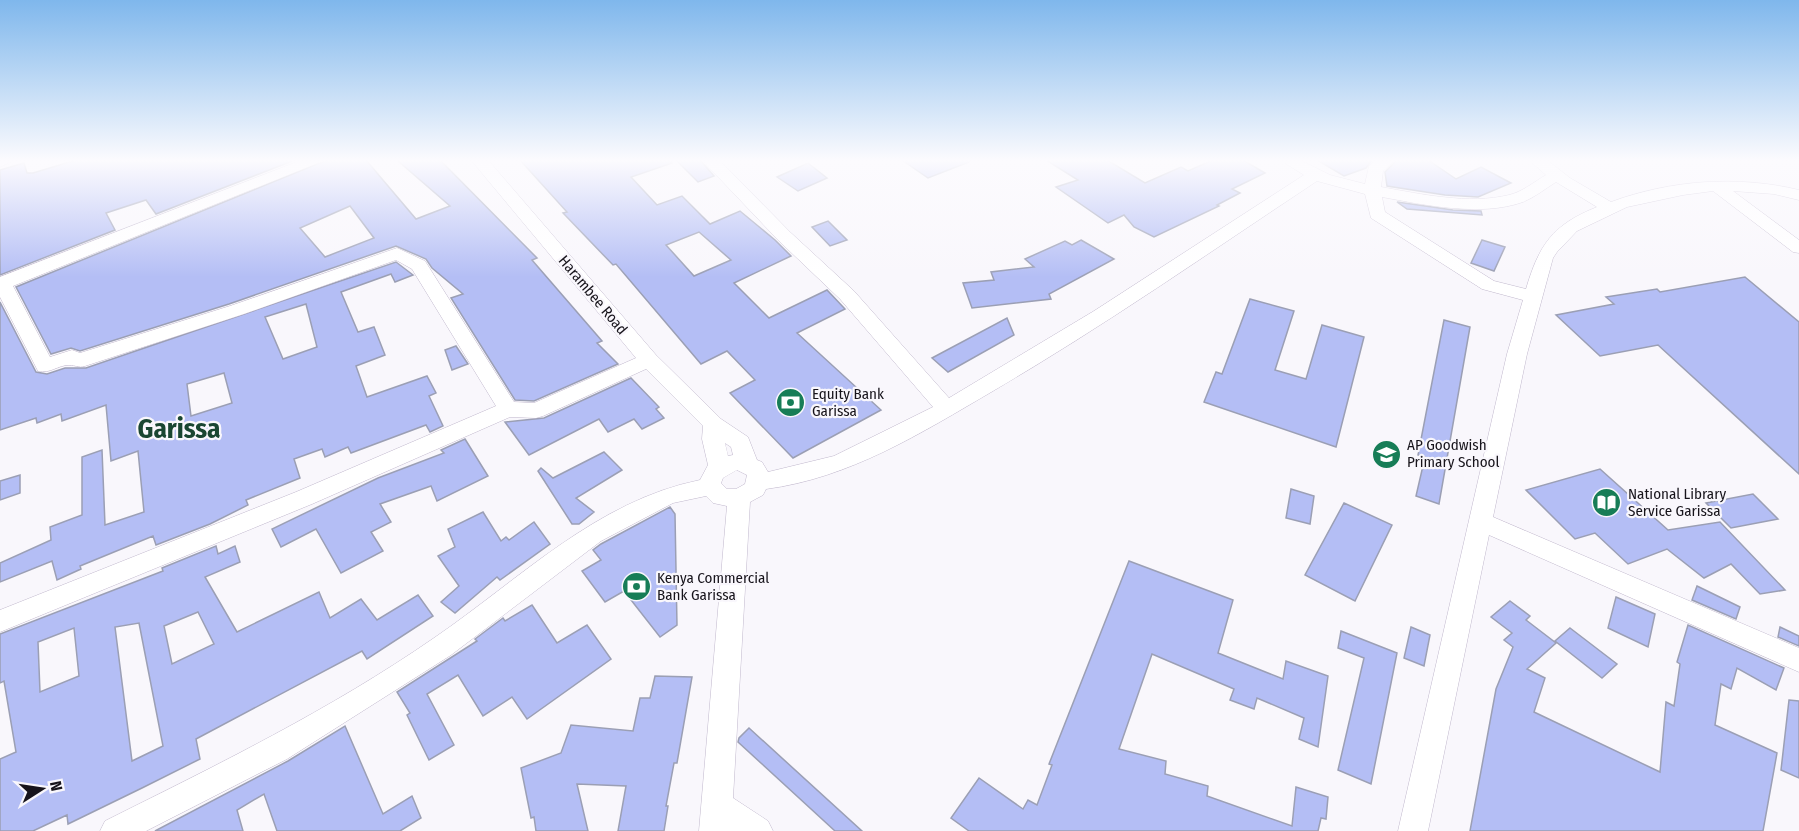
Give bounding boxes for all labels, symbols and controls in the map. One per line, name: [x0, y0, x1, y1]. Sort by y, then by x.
street label: Harambee Road: [555, 252, 631, 338]
place label: Equity Bank Garissa: [812, 385, 884, 420]
bank icon: Equity Bank Garissa: [775, 387, 807, 419]
district label: Garissa: [138, 413, 220, 445]
place label: AP Goodwish Primary School: [1407, 436, 1499, 471]
school or university icon: AP Goodwish Primary School: [1370, 438, 1402, 470]
place label: National Library Service Garissa: [1628, 485, 1726, 520]
library icon: National Library Service Garissa: [1591, 487, 1623, 519]
place label: Kenya Commercial Bank Garissa: [657, 569, 769, 604]
bank icon: Kenya Commercial Bank Garissa: [620, 571, 652, 603]
north arrow: [12, 759, 72, 819]
text: N: [46, 779, 66, 793]

